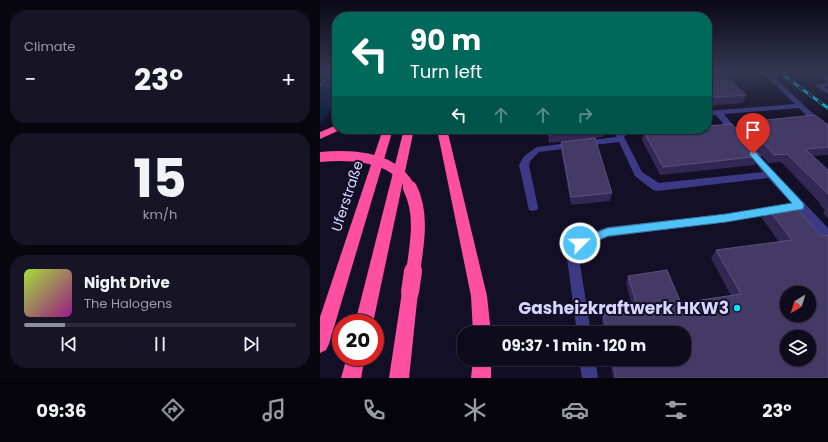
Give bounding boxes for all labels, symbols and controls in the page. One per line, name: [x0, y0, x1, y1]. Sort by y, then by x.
text: 90 m: [410, 21, 481, 60]
icon: left: [344, 28, 396, 80]
text: Climate: [24, 37, 75, 56]
text: 23°: [134, 58, 183, 101]
text: Turn left: [410, 59, 482, 84]
text: −: [24, 64, 36, 95]
text: +: [281, 64, 296, 95]
icon: left: [448, 104, 470, 126]
icon: ahead: [490, 104, 512, 126]
icon: ahead: [532, 104, 554, 126]
icon: right: [574, 104, 596, 126]
pin: [736, 113, 770, 154]
icon: arrive: [742, 119, 764, 141]
text: 15: [133, 142, 187, 215]
street label: Uferstraße: [326, 158, 368, 234]
text: km/h: [143, 205, 177, 224]
position arrow: [559, 222, 601, 264]
text: Night Drive: [84, 272, 170, 293]
north arrow: [780, 286, 816, 322]
map controls: [780, 286, 816, 366]
text: The Halogens: [84, 294, 172, 313]
place label: Gasheizkraftwerk HKW3: [518, 296, 729, 320]
marker: Gasheizkraftwerk HKW3: [732, 303, 742, 313]
speed limit sign: 20: [332, 314, 384, 366]
button: layers: [780, 330, 816, 366]
icon: previous: [58, 333, 80, 355]
icon: pause: [149, 333, 171, 355]
icon: next: [240, 333, 262, 355]
text: 09:37 · 1 min · 120 m: [502, 335, 646, 356]
icon: directions: [159, 396, 187, 424]
icon: music: [260, 396, 288, 424]
icon: phone: [360, 396, 388, 424]
icon: climate: [461, 396, 489, 424]
icon: car: [561, 396, 589, 424]
icon: filters: [662, 396, 690, 424]
text: 09:36: [36, 398, 87, 423]
text: 23°: [762, 398, 792, 423]

